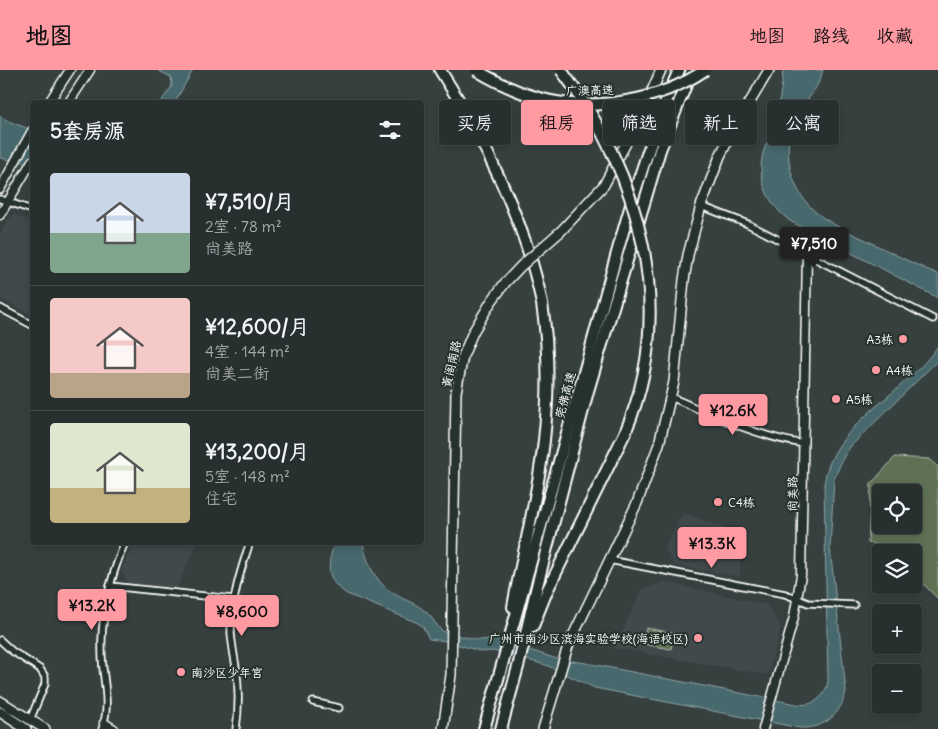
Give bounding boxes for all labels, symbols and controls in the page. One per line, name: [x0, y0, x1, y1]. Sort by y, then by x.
text: 地图: [25, 20, 73, 50]
text: 地图: [749, 24, 785, 47]
text: 路线: [813, 24, 849, 47]
text: 收藏: [877, 24, 913, 47]
street label: 广澳高速: [566, 82, 614, 98]
chip: 买房: [439, 100, 511, 145]
chip: 租房: [521, 100, 593, 145]
chip: 筛选: [603, 100, 675, 145]
chip: 新上: [685, 100, 757, 145]
chip: 公寓: [767, 100, 839, 145]
icon: filters: [376, 116, 404, 144]
text: 5套房源: [50, 117, 125, 144]
text: ¥7,510/月: [205, 188, 295, 215]
icon: home: [90, 193, 150, 253]
text: 2室 · 78 m²: [205, 216, 282, 236]
pin: ¥7,510: [773, 226, 855, 269]
text: ¥7,510: [791, 233, 837, 253]
text: 尚美路: [205, 238, 253, 258]
text: ¥12,600/月: [205, 313, 310, 340]
icon: home: [90, 318, 150, 378]
place label: A3栋: [866, 332, 893, 347]
marker: A3栋: [897, 333, 909, 345]
street label: 黄阁南路: [438, 339, 464, 389]
text: 4室 · 144 m²: [205, 341, 290, 361]
text: 尚美二街: [205, 363, 269, 383]
place label: A4栋: [886, 363, 913, 378]
marker: A4栋: [870, 364, 882, 376]
street label: 莞佛高速: [552, 370, 578, 420]
place label: A5栋: [846, 392, 873, 407]
marker: A5栋: [830, 393, 842, 405]
pin: ¥12.6K: [692, 394, 774, 436]
text: ¥12.6K: [710, 400, 756, 420]
text: ¥13,200/月: [205, 438, 310, 465]
icon: home: [90, 443, 150, 503]
text: 5室 · 148 m²: [205, 466, 290, 486]
street label: 尚美路: [784, 476, 800, 512]
map controls: [872, 484, 922, 714]
button: locate: [872, 484, 922, 534]
text: 住宅: [205, 488, 237, 508]
place label: C4栋: [728, 495, 755, 510]
marker: C4栋: [712, 496, 724, 508]
pin: ¥13.3K: [671, 526, 753, 569]
text: ¥13.3K: [688, 533, 736, 553]
button: layers: [872, 544, 922, 594]
pin: ¥13.2K: [51, 588, 133, 631]
pin: ¥8,600: [201, 594, 283, 637]
text: ¥13.2K: [69, 595, 115, 615]
text: ¥8,600: [216, 601, 268, 621]
button: +: [872, 604, 922, 654]
place label: 广州市南沙区滨海实验学校(海语校区): [489, 631, 688, 646]
marker: 广州市南沙区滨海实验学校(海语校区): [692, 632, 704, 644]
button: −: [872, 664, 922, 714]
place label: 南沙区少年宫: [191, 665, 263, 680]
marker: 南沙区少年宫: [175, 666, 187, 678]

